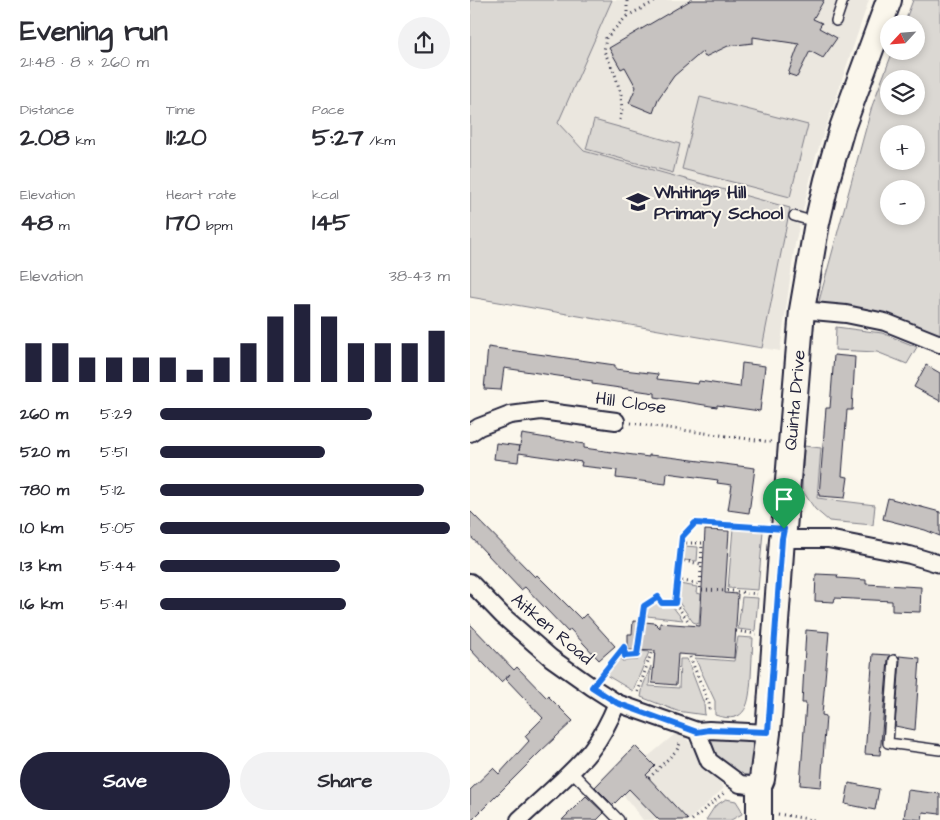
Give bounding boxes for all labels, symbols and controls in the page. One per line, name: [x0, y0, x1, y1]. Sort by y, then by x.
text: Evening run: [20, 12, 168, 51]
north arrow: [880, 15, 925, 60]
map controls: [880, 15, 925, 225]
button: share: [398, 17, 450, 69]
text: 21:48 · 8 × 260 m: [20, 51, 149, 73]
button: layers: [880, 70, 925, 115]
text: Distance: [20, 100, 74, 120]
text: Time: [166, 100, 195, 120]
text: Pace: [312, 100, 344, 120]
text: 2.08: [20, 120, 70, 155]
text: 11:20: [166, 120, 207, 155]
text: 5:27: [312, 120, 364, 155]
button: +: [880, 125, 925, 170]
text: km: [70, 131, 95, 151]
text: /km: [364, 131, 395, 151]
place label: Whitings Hill Primary School: [653, 180, 783, 227]
button: −: [880, 180, 925, 225]
text: Elevation: [20, 185, 75, 205]
text: Heart rate: [166, 185, 236, 205]
text: kcal: [312, 185, 339, 205]
school or university icon: Whitings Hill Primary School: [625, 189, 651, 215]
text: 48: [20, 205, 53, 240]
text: 170: [166, 205, 200, 240]
text: 145: [312, 205, 350, 240]
text: m: [53, 216, 70, 236]
text: bpm: [200, 216, 233, 236]
text: Elevation: [20, 265, 83, 287]
text: 38–43 m: [389, 265, 450, 287]
street label: Quinta Drive: [778, 348, 812, 451]
street label: Hill Close: [594, 386, 668, 420]
text: 260 m: [20, 403, 68, 425]
text: 5:29: [100, 403, 132, 425]
text: 520 m: [20, 441, 69, 463]
text: 5:51: [100, 441, 127, 463]
pin: [763, 478, 805, 529]
text: 780 m: [20, 479, 69, 501]
text: 5:12: [100, 479, 125, 501]
icon: arrive: [770, 485, 798, 513]
text: 1.0 km: [20, 517, 63, 539]
text: 5:05: [100, 517, 135, 539]
text: 1.3 km: [20, 555, 61, 577]
text: 5:44: [100, 555, 136, 577]
street label: Aitken Road: [506, 587, 598, 671]
text: 1.6 km: [20, 593, 63, 615]
text: 5:41: [100, 593, 127, 615]
button: Save: [20, 752, 230, 810]
button: Share: [240, 752, 450, 810]

